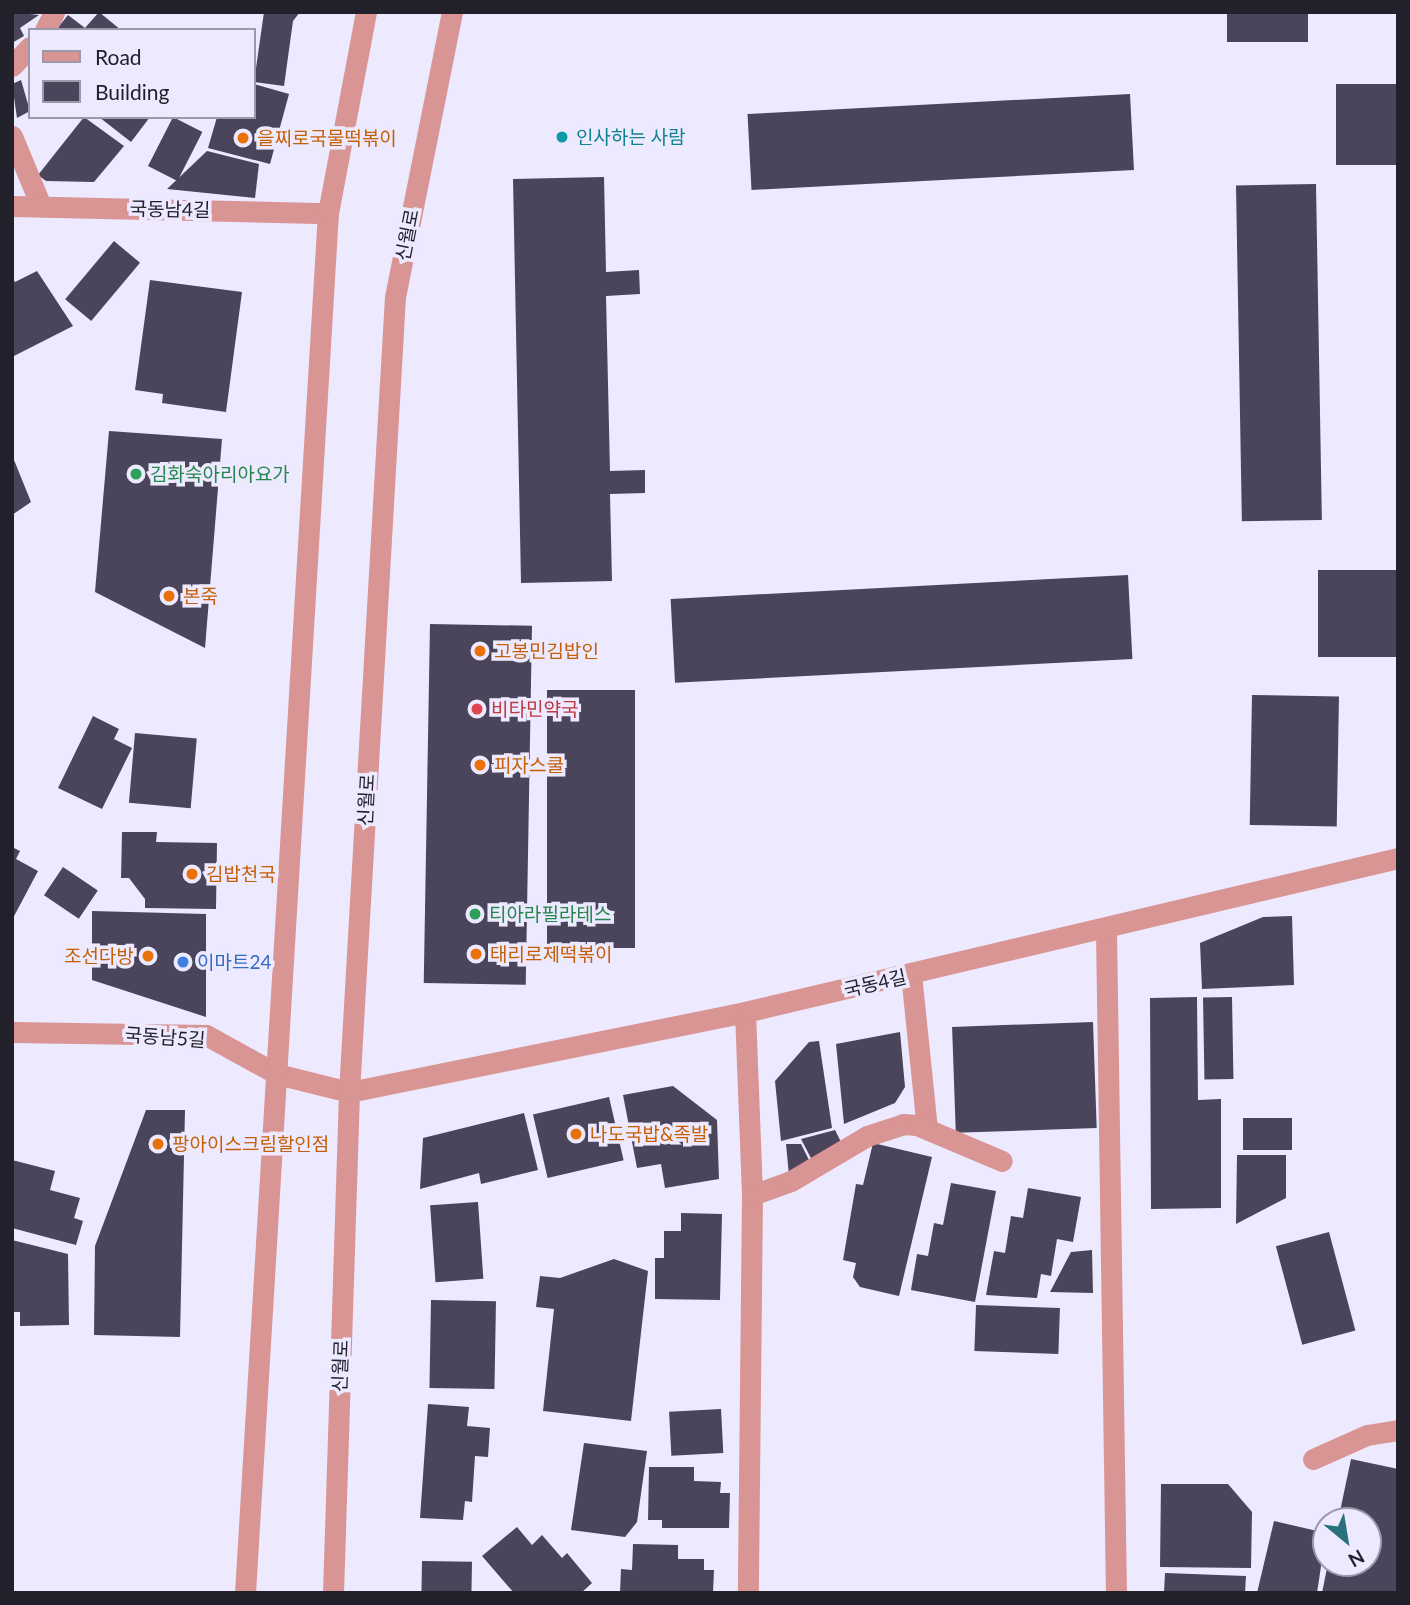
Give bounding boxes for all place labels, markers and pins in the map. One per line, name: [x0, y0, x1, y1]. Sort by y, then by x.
place label: 인사하는 사람: [576, 126, 686, 148]
place label: 을찌로국물떡볶이: [257, 127, 397, 149]
marker: 인사하는 사람: [554, 129, 570, 145]
marker: 을찌로국물떡볶이: [235, 130, 251, 146]
place label: 김화숙아리아요가: [150, 463, 290, 485]
marker: 김화숙아리아요가: [128, 466, 144, 482]
place label: 본죽: [183, 585, 218, 607]
marker: 본죽: [161, 588, 177, 604]
place label: 고봉민김밥인: [494, 640, 599, 662]
marker: 고봉민김밥인: [472, 643, 488, 659]
place label: 비타민약국: [491, 698, 578, 720]
marker: 비타민약국: [469, 701, 485, 717]
place label: 피자스쿨: [494, 754, 564, 776]
marker: 피자스쿨: [472, 757, 488, 773]
place label: 김밥천국: [206, 863, 276, 885]
marker: 김밥천국: [184, 866, 200, 882]
place label: 티아라필라테스: [489, 903, 611, 925]
marker: 티아라필라테스: [467, 906, 483, 922]
place label: 태리로제떡볶이: [490, 943, 612, 965]
place label: 조선다방: [64, 945, 134, 967]
marker: 태리로제떡볶이: [468, 946, 484, 962]
marker: 조선다방: [140, 948, 156, 964]
place label: 이마트24: [197, 951, 271, 973]
marker: 이마트24: [175, 954, 191, 970]
place label: 나도국밥&족발: [590, 1123, 708, 1145]
marker: 나도국밥&족발: [568, 1126, 584, 1142]
place label: 팡아이스크림할인점: [172, 1133, 329, 1155]
marker: 팡아이스크림할인점: [150, 1136, 166, 1152]

